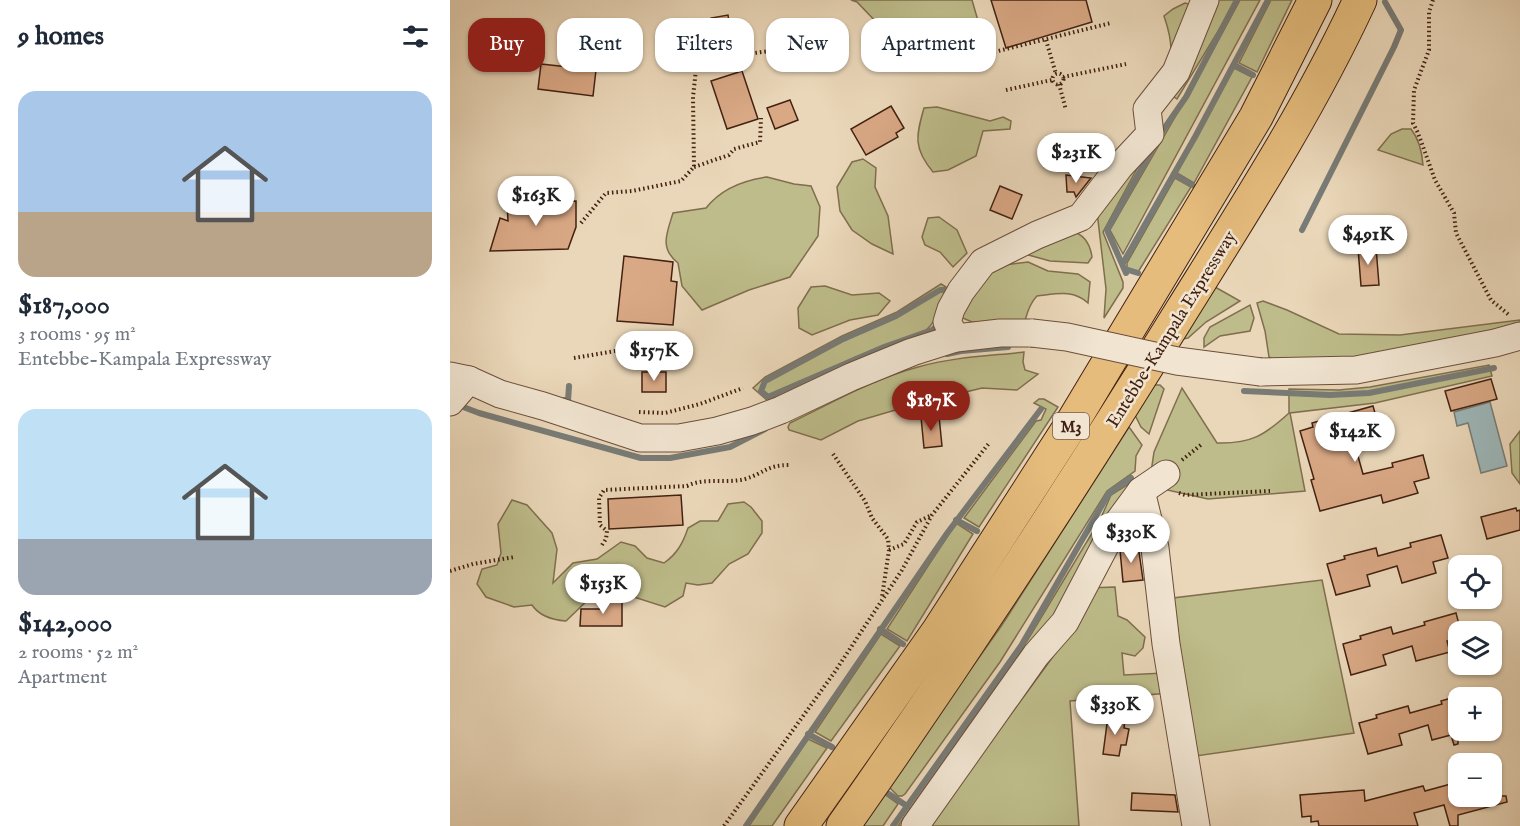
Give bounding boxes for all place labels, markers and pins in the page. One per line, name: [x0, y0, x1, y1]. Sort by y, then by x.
pin: $231K: [1034, 133, 1118, 184]
pin: $163K: [494, 176, 578, 227]
pin: $491K: [1326, 215, 1410, 266]
pin: $157K: [612, 331, 696, 382]
pin: $187K: [889, 381, 973, 432]
pin: $142K: [1313, 412, 1397, 463]
pin: $330K: [1089, 513, 1173, 564]
pin: $153K: [561, 564, 645, 615]
pin: $330K: [1073, 685, 1157, 736]

